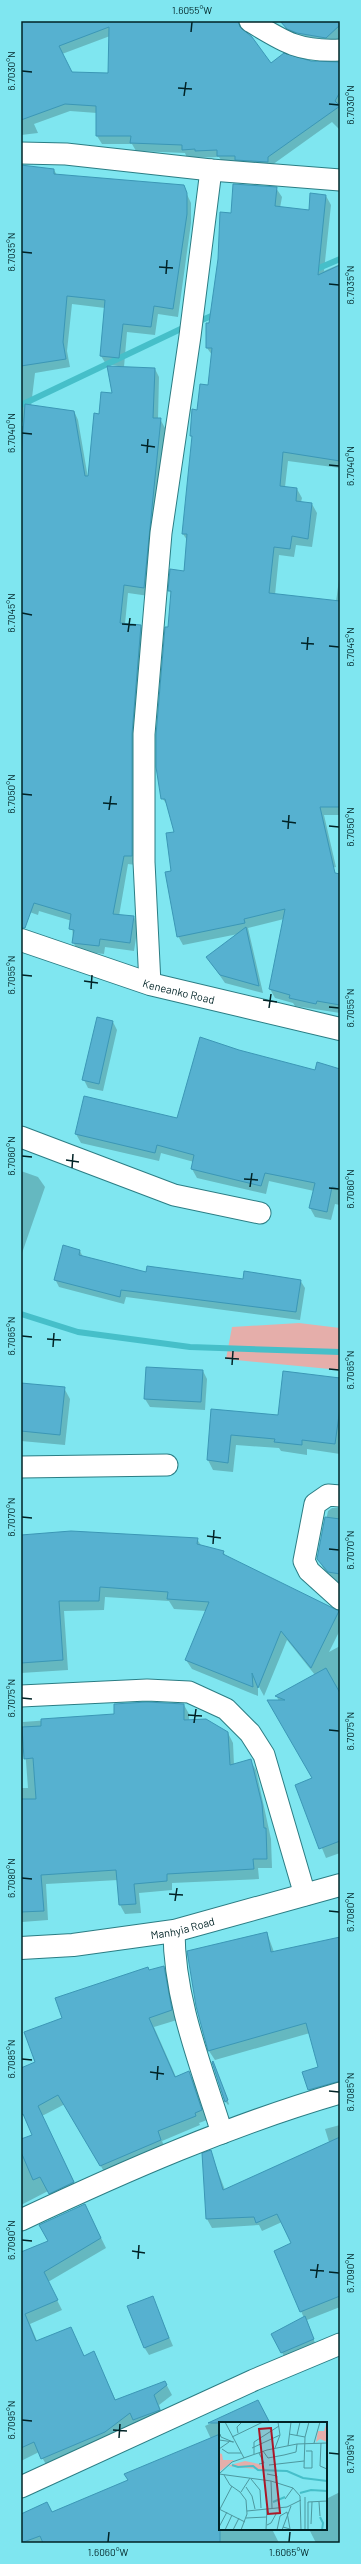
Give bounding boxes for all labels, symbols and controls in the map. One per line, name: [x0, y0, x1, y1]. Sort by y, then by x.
text: 1.6055°W: [172, 4, 212, 16]
text: 6.7030°N: [5, 51, 17, 91]
text: 6.7030°N: [344, 85, 356, 125]
text: 6.7035°N: [5, 232, 17, 272]
text: 6.7035°N: [344, 265, 356, 305]
text: 6.7040°N: [5, 413, 17, 453]
text: 6.7040°N: [344, 446, 356, 486]
text: 6.7045°N: [5, 593, 17, 633]
text: 6.7045°N: [344, 627, 356, 667]
text: 6.7050°N: [5, 774, 17, 814]
text: 6.7050°N: [344, 807, 356, 847]
text: 6.7055°N: [5, 955, 17, 995]
street label: Keneanko Road: [141, 976, 216, 1006]
text: 6.7055°N: [344, 988, 356, 1028]
text: 6.7060°N: [5, 1136, 17, 1176]
text: 6.7060°N: [344, 1169, 356, 1209]
text: 6.7065°N: [5, 1316, 17, 1356]
text: 6.7065°N: [344, 1350, 356, 1390]
text: 6.7070°N: [5, 1497, 17, 1537]
text: 6.7070°N: [344, 1530, 356, 1570]
text: 6.7075°N: [5, 1679, 17, 1717]
text: 6.7075°N: [344, 1712, 356, 1750]
text: 6.7080°N: [5, 1858, 17, 1898]
text: 6.7080°N: [344, 1892, 356, 1932]
street label: Manhyia Road: [150, 1914, 216, 1941]
text: 6.7085°N: [5, 2039, 17, 2079]
text: 6.7085°N: [344, 2072, 356, 2112]
text: 6.7090°N: [5, 2220, 17, 2260]
text: 6.7090°N: [344, 2253, 356, 2293]
text: 6.7095°N: [5, 2400, 17, 2440]
inset map: [219, 2422, 327, 2530]
text: 6.7095°N: [344, 2434, 356, 2474]
text: 1.6060°W: [88, 2546, 128, 2558]
text: 1.6065°W: [269, 2546, 309, 2558]

